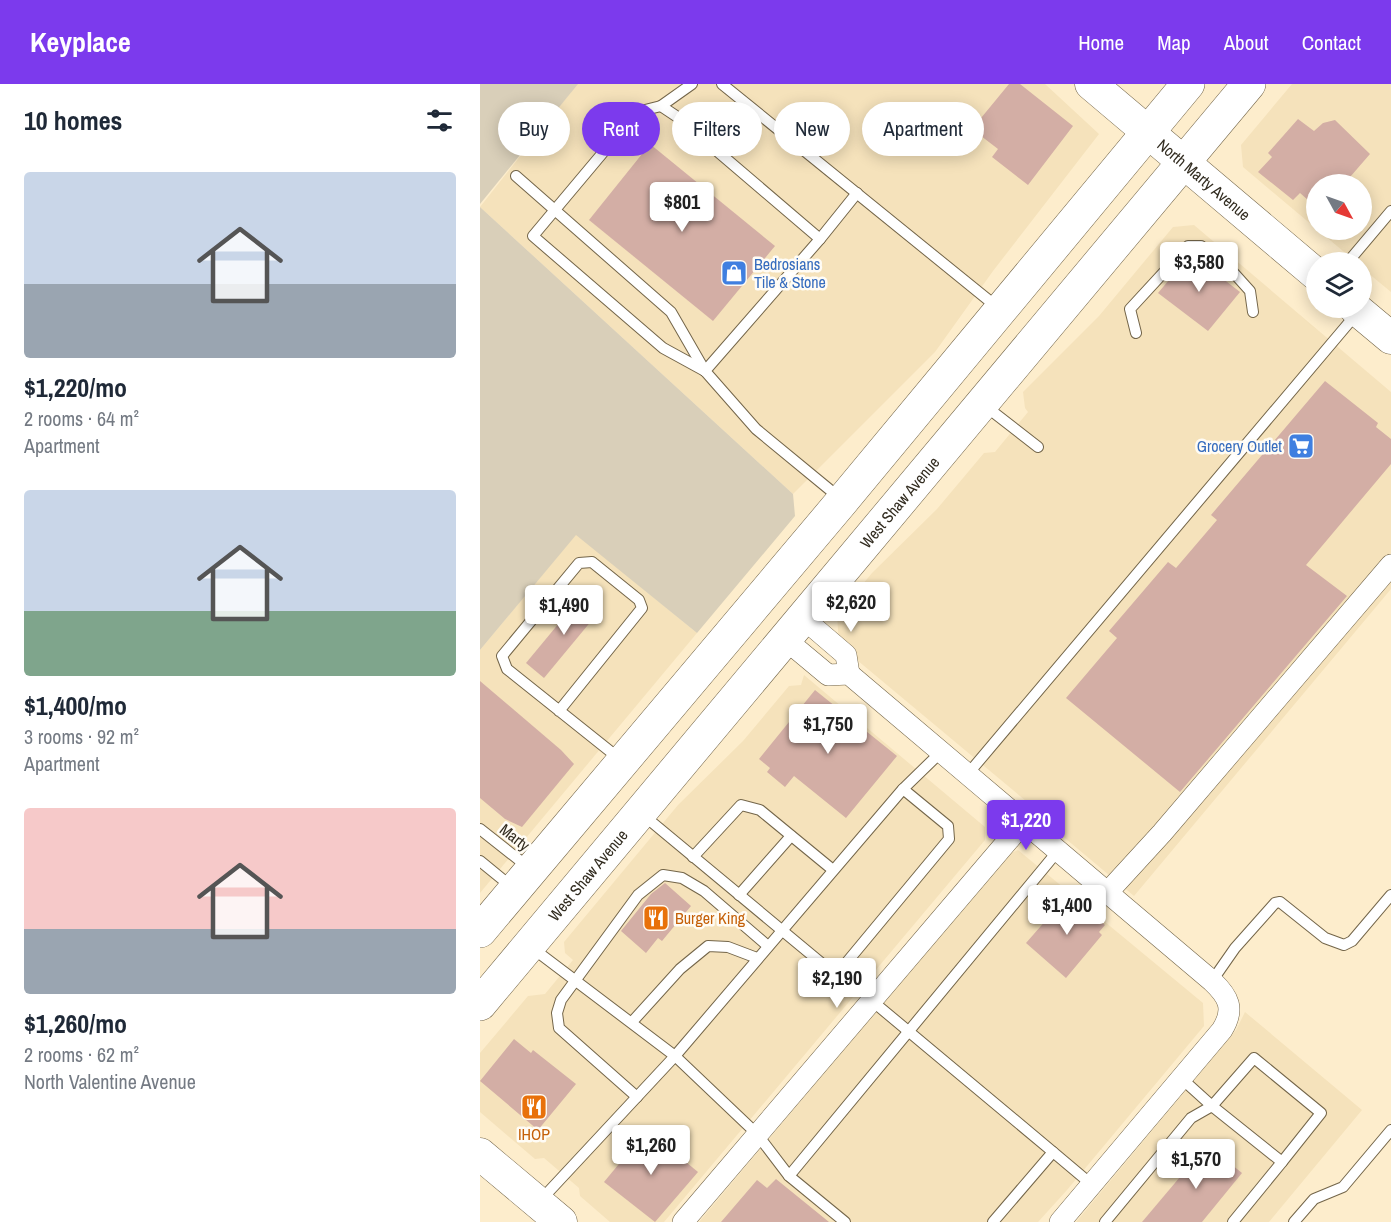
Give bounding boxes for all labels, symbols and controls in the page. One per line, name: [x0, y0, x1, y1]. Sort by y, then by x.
text: Keyplace: [30, 23, 131, 61]
text: Home: [1078, 28, 1124, 57]
text: Map: [1157, 28, 1191, 57]
text: About: [1224, 28, 1269, 57]
text: Contact: [1302, 28, 1361, 57]
chip: Buy: [498, 102, 570, 156]
chip: Rent: [582, 102, 660, 156]
chip: Filters: [672, 102, 762, 156]
chip: New: [774, 102, 850, 156]
chip: Apartment: [862, 102, 984, 156]
text: 10 homes: [24, 103, 122, 138]
icon: filters: [423, 104, 456, 137]
street label: North Marty Avenue: [1153, 134, 1255, 225]
north arrow: [1306, 174, 1372, 240]
map controls: [1306, 174, 1372, 318]
pin: $801: [646, 182, 718, 233]
text: $801: [664, 188, 700, 215]
icon: home: [186, 211, 294, 319]
pin: $3,580: [1150, 242, 1248, 293]
text: $3,580: [1174, 248, 1224, 275]
button: layers: [1306, 252, 1372, 318]
place label: Bedrosians Tile & Stone: [754, 253, 826, 293]
shop icon: Bedrosians Tile & Stone: [719, 258, 749, 288]
text: $1,220/mo: [24, 370, 127, 405]
text: 2 rooms · 64 m²: [24, 405, 139, 432]
supermarket icon: Grocery Outlet: [1286, 431, 1316, 461]
text: Apartment: [24, 432, 100, 459]
place label: Grocery Outlet: [1197, 435, 1282, 457]
street label: West Shaw Avenue: [855, 452, 944, 553]
icon: home: [186, 529, 294, 637]
pin: $2,620: [802, 582, 900, 633]
pin: $1,490: [515, 585, 613, 636]
text: $2,620: [826, 588, 876, 615]
text: $1,490: [539, 591, 589, 618]
text: $1,400/mo: [24, 688, 127, 723]
pin: $1,750: [779, 704, 877, 755]
text: $1,750: [803, 710, 853, 737]
text: 3 rooms · 92 m²: [24, 723, 139, 750]
text: Apartment: [24, 750, 100, 777]
pin: $1,220: [977, 800, 1075, 851]
text: $1,220: [1001, 806, 1051, 833]
street label: Marty: [495, 818, 535, 856]
street label: West Shaw Avenue: [543, 825, 633, 926]
icon: home: [186, 847, 294, 955]
pin: $1,400: [1018, 885, 1116, 936]
text: $1,400: [1042, 891, 1092, 918]
restaurant icon: Burger King: [641, 903, 671, 933]
place label: Burger King: [675, 907, 746, 929]
pin: $2,190: [788, 958, 886, 1009]
text: $2,190: [812, 964, 862, 991]
text: $1,260/mo: [24, 1006, 127, 1041]
text: 2 rooms · 62 m²: [24, 1041, 139, 1068]
text: North Valentine Avenue: [24, 1068, 196, 1095]
restaurant icon: IHOP: [519, 1092, 549, 1122]
place label: IHOP: [518, 1123, 550, 1145]
pin: $1,260: [602, 1125, 700, 1176]
text: $1,260: [626, 1131, 676, 1158]
pin: $1,570: [1147, 1139, 1245, 1190]
text: $1,570: [1171, 1145, 1221, 1172]

